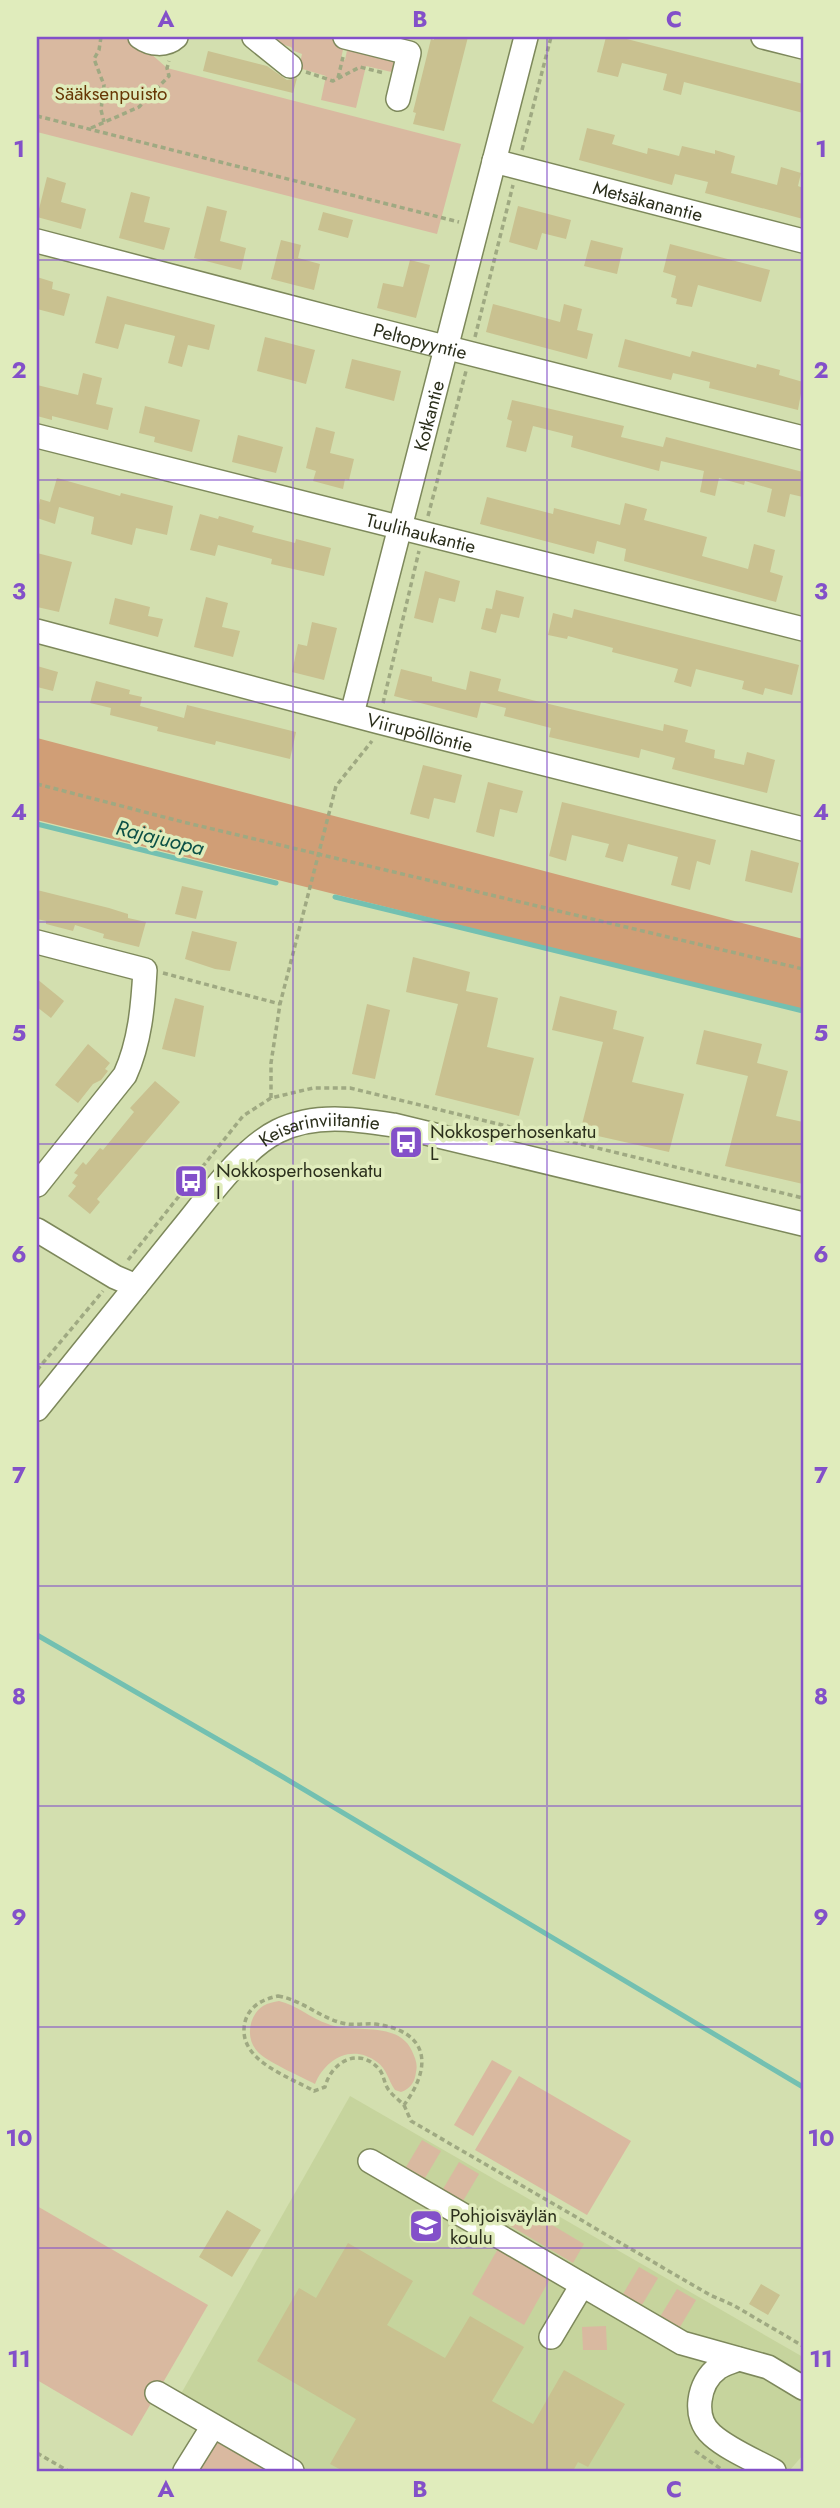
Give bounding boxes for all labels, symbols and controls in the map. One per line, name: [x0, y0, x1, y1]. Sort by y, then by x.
text: A: [157, 2, 175, 36]
text: B: [412, 2, 428, 36]
text: C: [666, 2, 682, 36]
park label: Sääksenpuisto: [55, 80, 167, 107]
text: 1: [13, 132, 25, 166]
text: 1: [815, 132, 827, 166]
street label: Metsäkanantie: [590, 174, 706, 229]
street label: Peltopyyntie: [370, 316, 470, 366]
text: 2: [11, 353, 27, 387]
text: 2: [813, 353, 829, 387]
street label: Kotkantie: [407, 377, 451, 454]
street label: Tuulihaukantie: [363, 506, 479, 560]
text: 3: [12, 574, 26, 608]
text: 3: [814, 574, 828, 608]
street label: Viirupöllöntie: [364, 706, 476, 759]
text: 4: [11, 795, 27, 829]
text: 4: [813, 795, 829, 829]
water label: Rajajuopa: [113, 813, 208, 864]
text: 5: [12, 1016, 26, 1050]
text: 5: [814, 1016, 828, 1050]
street label: Keisarinviitantie: [253, 1106, 382, 1153]
place label: Nokkosperhosenkatu L: [430, 1118, 597, 1167]
bus stop icon: Nokkosperhosenkatu L: [387, 1123, 425, 1161]
place label: Nokkosperhosenkatu I: [216, 1157, 383, 1206]
bus stop icon: Nokkosperhosenkatu I: [172, 1162, 210, 1200]
text: 6: [11, 1237, 27, 1271]
text: 6: [813, 1237, 829, 1271]
text: 7: [12, 1458, 26, 1492]
text: 7: [814, 1458, 828, 1492]
text: 8: [12, 1679, 26, 1713]
text: 8: [814, 1679, 828, 1713]
text: 9: [11, 1900, 27, 1934]
text: 9: [813, 1900, 829, 1934]
text: 10: [6, 2121, 32, 2155]
text: 10: [808, 2121, 834, 2155]
place label: Pohjoisväylän koulu: [450, 2202, 557, 2251]
school or university icon: Pohjoisväylän koulu: [407, 2207, 445, 2245]
text: 11: [7, 2342, 31, 2376]
text: 11: [809, 2342, 833, 2376]
text: A: [157, 2472, 175, 2506]
text: B: [412, 2472, 428, 2506]
text: C: [666, 2472, 682, 2506]

